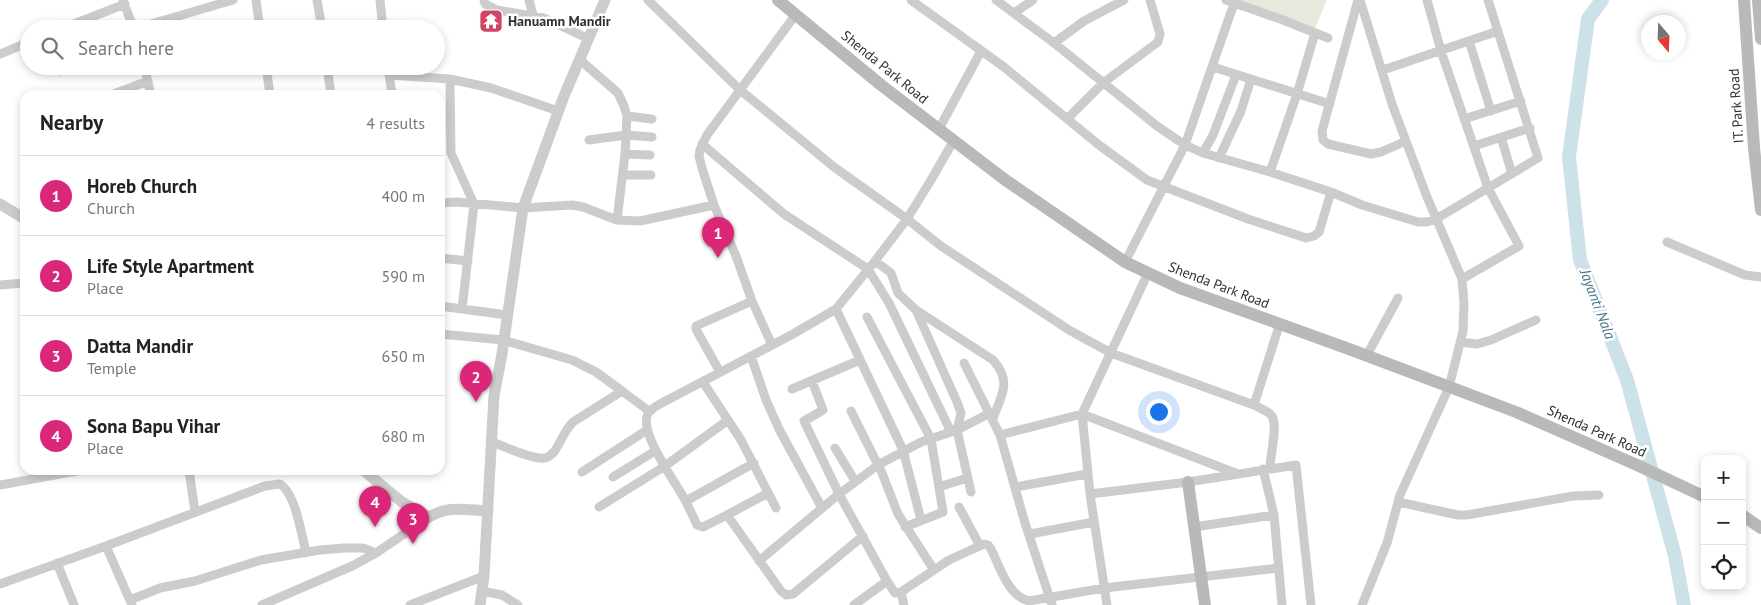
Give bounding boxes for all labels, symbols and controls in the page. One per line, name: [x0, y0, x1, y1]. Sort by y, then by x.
temple icon: Hanuamn Mandir: [478, 8, 504, 34]
place label: Hanuamn Mandir: [508, 12, 611, 30]
north arrow: [1641, 15, 1686, 60]
search box: [20, 20, 445, 75]
street label: Shenda Park Road: [838, 26, 932, 108]
icon: search: [38, 34, 66, 62]
text: Search here: [78, 36, 174, 60]
street label: IT. Park Road: [1724, 68, 1748, 144]
text: Nearby: [40, 109, 103, 136]
text: 4 results: [366, 113, 425, 133]
text: Horeb Church: [87, 174, 197, 198]
text: 1: [51, 186, 61, 206]
text: 400 m: [382, 186, 425, 206]
text: Church: [87, 198, 135, 218]
pin: 1: [702, 217, 734, 258]
text: Life Style Apartment: [87, 254, 254, 278]
street label: Shenda Park Road: [1166, 257, 1272, 313]
water label: Jayanti Nala: [1576, 265, 1620, 342]
text: 2: [51, 266, 61, 286]
text: 590 m: [382, 266, 425, 286]
text: Place: [87, 278, 124, 298]
text: Datta Mandir: [87, 334, 193, 358]
text: 3: [51, 346, 61, 366]
text: 650 m: [382, 346, 425, 366]
text: Temple: [87, 358, 136, 378]
pin: 2: [460, 361, 492, 402]
your location: [1146, 399, 1172, 425]
street label: Shenda Park Road: [1545, 401, 1649, 461]
text: Sona Bapu Vihar: [87, 414, 220, 438]
text: 4: [51, 426, 61, 446]
text: 680 m: [382, 426, 425, 446]
text: Place: [87, 438, 124, 458]
map controls: [1701, 455, 1746, 590]
button: +: [1701, 455, 1746, 500]
pin: 4: [359, 486, 391, 527]
button: −: [1701, 500, 1746, 545]
pin: 3: [397, 503, 429, 544]
button: locate: [1701, 545, 1746, 590]

